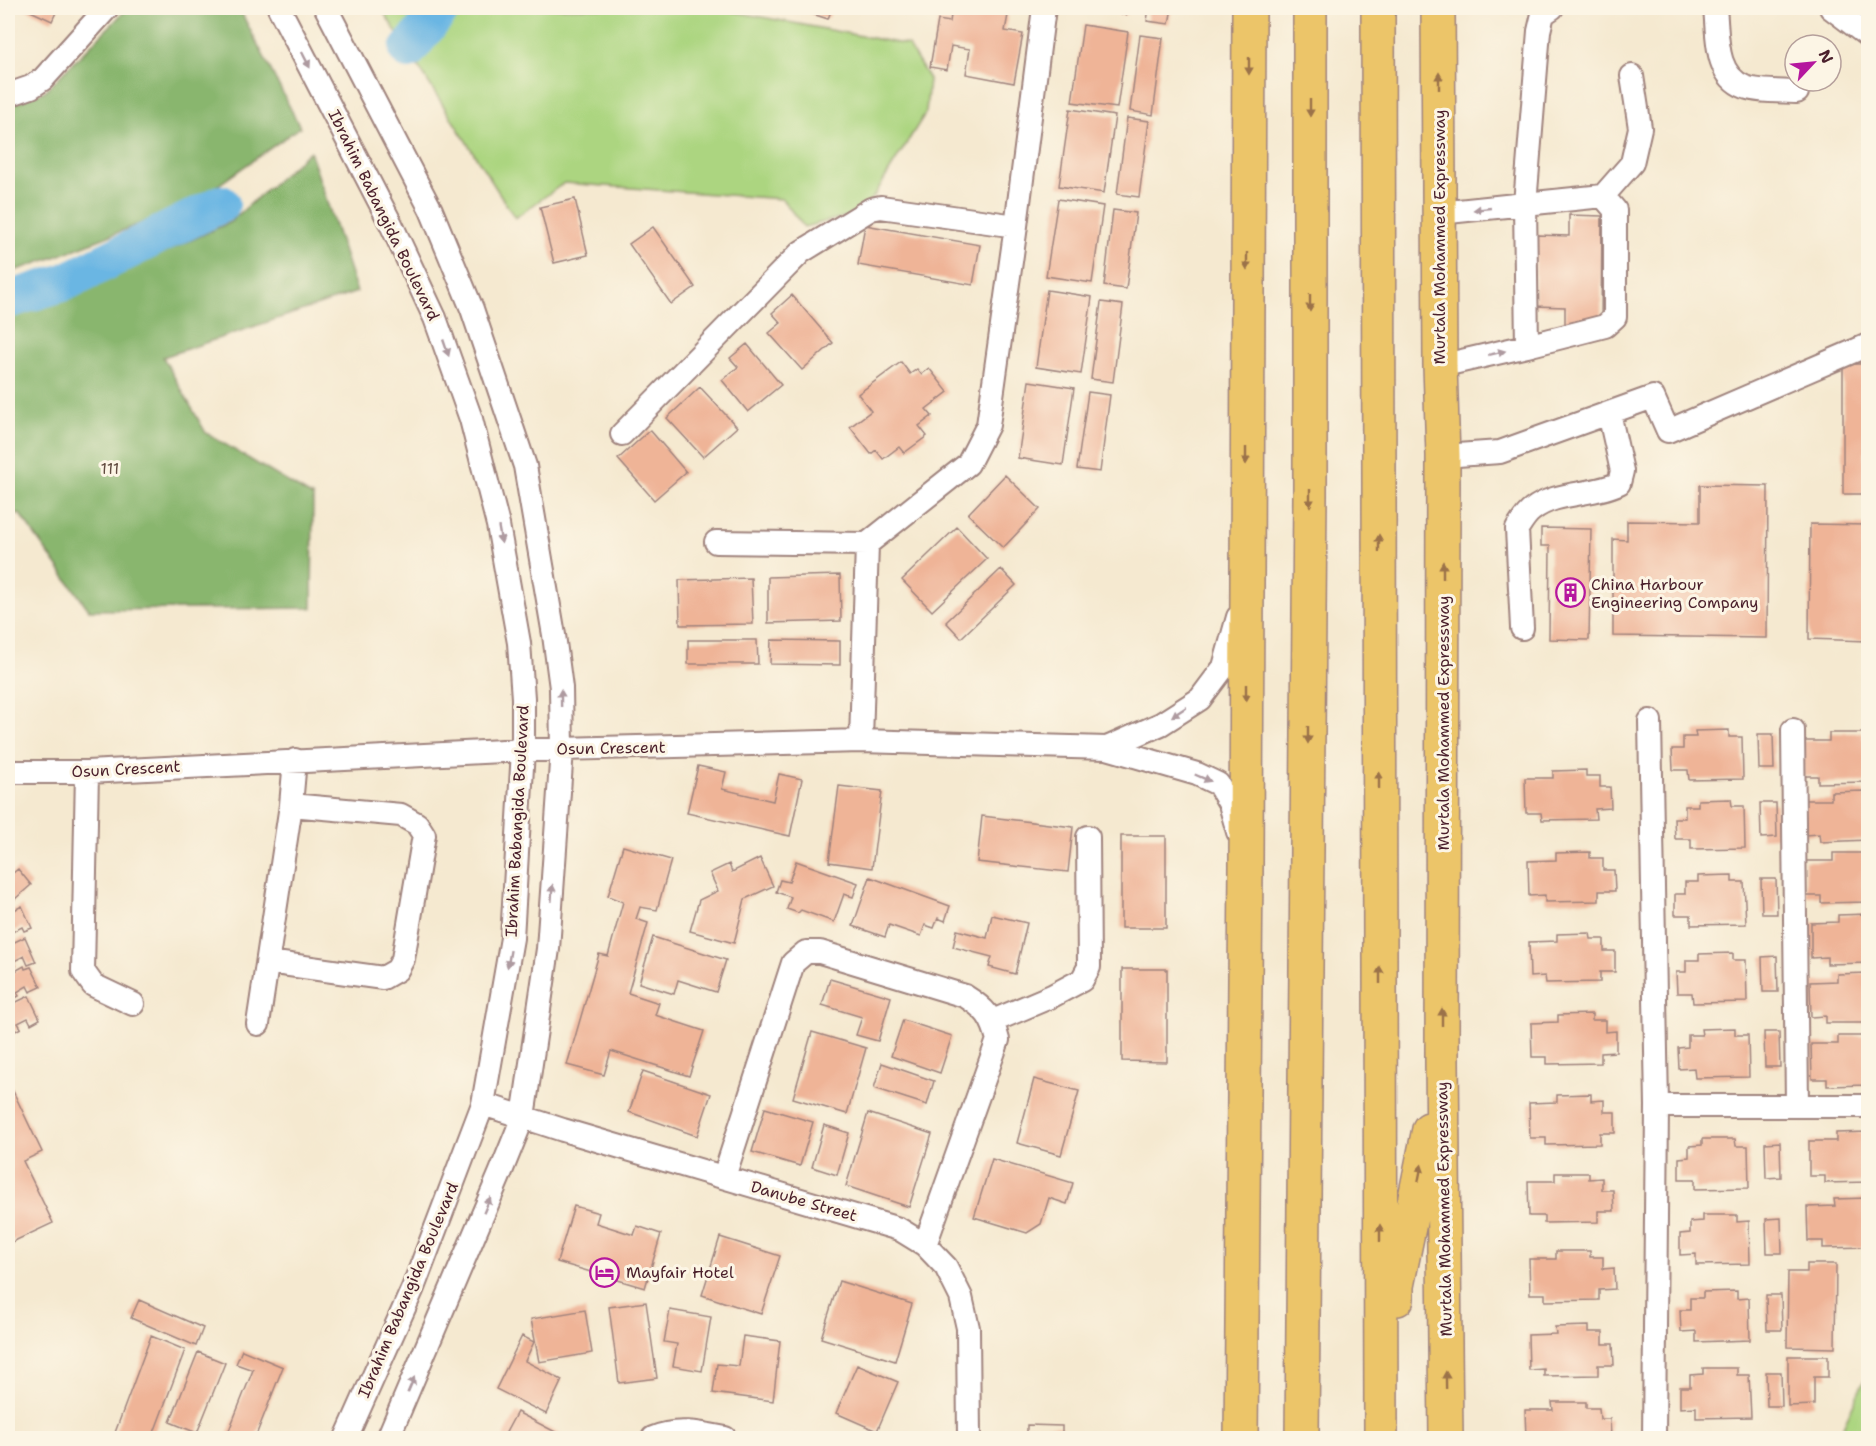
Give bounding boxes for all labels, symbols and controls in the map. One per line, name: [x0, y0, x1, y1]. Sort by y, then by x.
north arrow: [1783, 33, 1843, 93]
text: N: [1814, 46, 1838, 67]
one-way arrow: [301, 51, 311, 68]
one-way arrow: [1244, 56, 1253, 75]
one-way arrow: [1434, 72, 1444, 91]
one-way arrow: [1305, 98, 1315, 117]
street label: Ibrahim Babangida Boulevard: [324, 106, 444, 324]
street label: Murtala Mohammed Expressway: [1429, 110, 1450, 365]
one-way arrow: [1472, 204, 1491, 214]
one-way arrow: [1243, 251, 1252, 270]
one-way arrow: [1305, 293, 1315, 312]
one-way arrow: [441, 339, 451, 357]
one-way arrow: [1488, 347, 1506, 357]
one-way arrow: [1241, 446, 1251, 465]
park label: 111: [101, 458, 119, 479]
one-way arrow: [1305, 488, 1315, 507]
one-way arrow: [496, 526, 505, 545]
one-way arrow: [1374, 534, 1384, 553]
one-way arrow: [1438, 561, 1448, 580]
place label: China Harbour Engineering Company: [1591, 574, 1759, 613]
building icon: China Harbour Engineering Company: [1554, 577, 1586, 609]
street label: Murtala Mohammed Expressway: [1433, 596, 1454, 851]
one-way arrow: [1241, 683, 1251, 702]
one-way arrow: [557, 689, 566, 708]
street label: Ibrahim Babangida Boulevard: [500, 704, 534, 938]
one-way arrow: [1172, 706, 1188, 718]
one-way arrow: [1303, 725, 1313, 744]
street label: Osun Crescent: [556, 737, 666, 759]
street label: Osun Crescent: [71, 756, 181, 782]
one-way arrow: [1374, 771, 1384, 790]
one-way arrow: [1195, 773, 1212, 782]
one-way arrow: [548, 884, 557, 903]
one-way arrow: [504, 950, 513, 969]
one-way arrow: [1375, 966, 1385, 985]
one-way arrow: [1437, 1008, 1447, 1027]
street label: Murtala Mohammed Expressway: [1431, 1081, 1457, 1337]
one-way arrow: [1416, 1163, 1425, 1182]
street label: Danube Street: [748, 1176, 860, 1226]
street label: Ibrahim Babangida Boulevard: [353, 1179, 463, 1401]
one-way arrow: [482, 1196, 492, 1214]
one-way arrow: [1376, 1224, 1385, 1243]
hotel icon: Mayfair Hotel: [589, 1256, 621, 1288]
place label: Mayfair Hotel: [626, 1262, 734, 1283]
one-way arrow: [1441, 1371, 1451, 1390]
one-way arrow: [406, 1375, 416, 1393]

